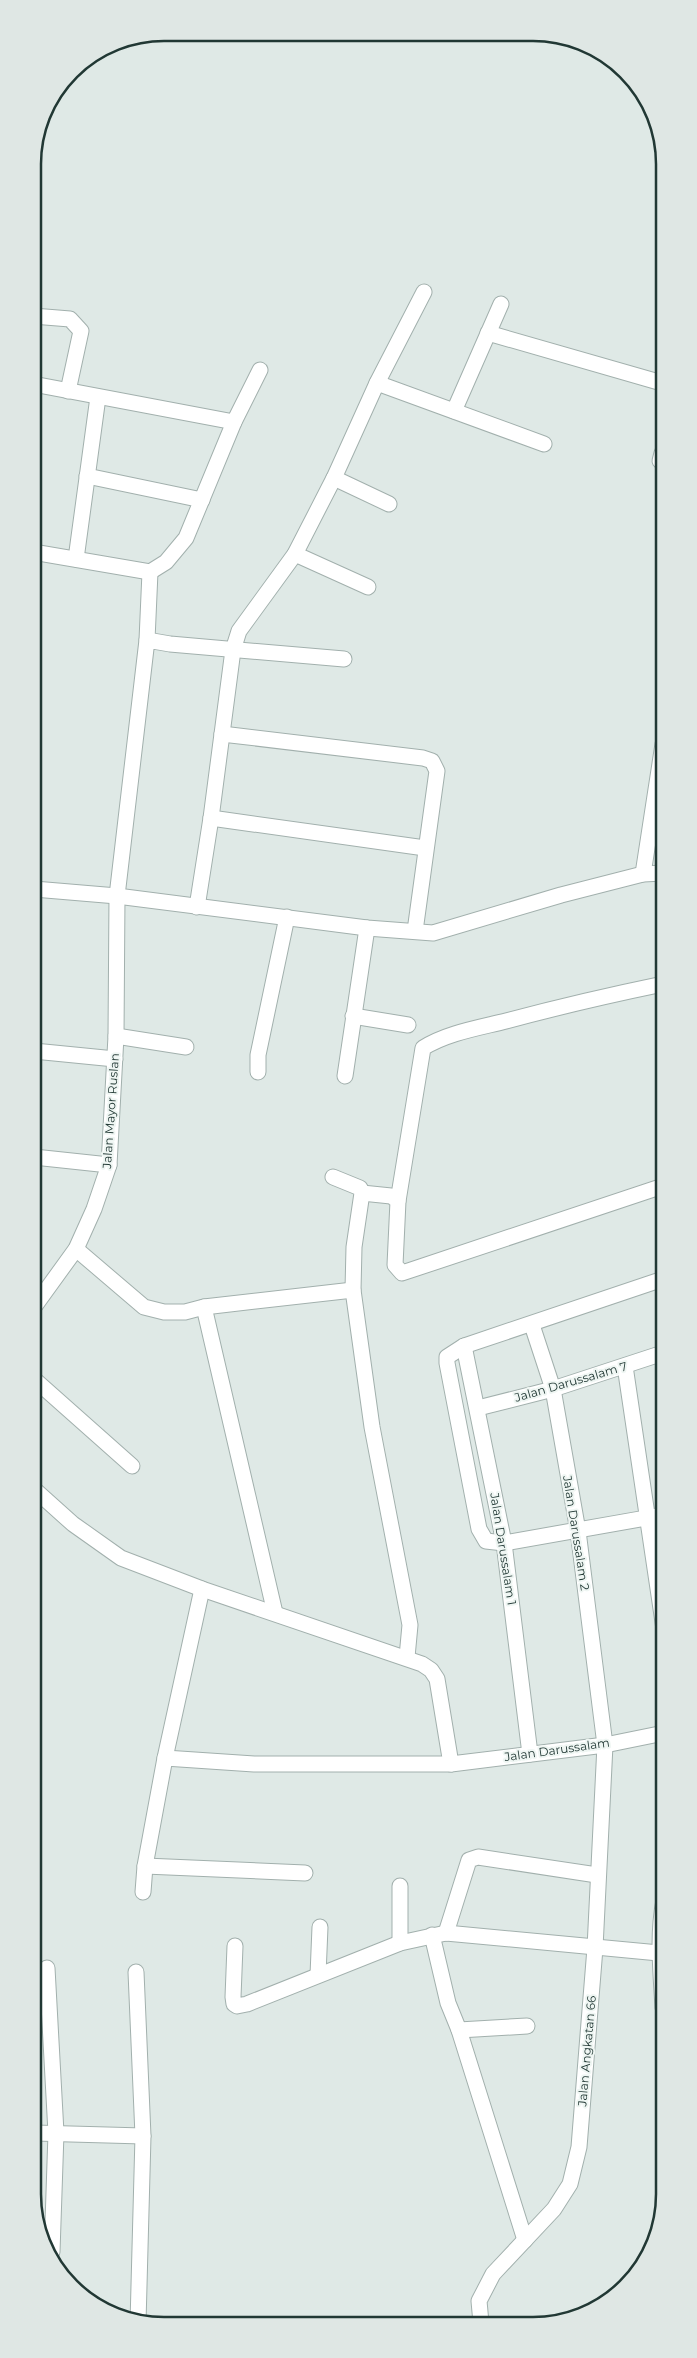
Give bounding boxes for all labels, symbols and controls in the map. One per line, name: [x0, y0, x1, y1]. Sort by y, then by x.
street label: Jalan Mayor Ruslan: [99, 1053, 122, 1170]
street label: Jalan Darussalam 7: [512, 1358, 629, 1405]
street label: Jalan Darussalam 2: [560, 1473, 593, 1592]
street label: Jalan Darussalam 1: [487, 1491, 520, 1606]
street label: Jalan Darussalam: [502, 1735, 611, 1764]
street label: Jalan Angkatan 66: [574, 1995, 599, 2108]

